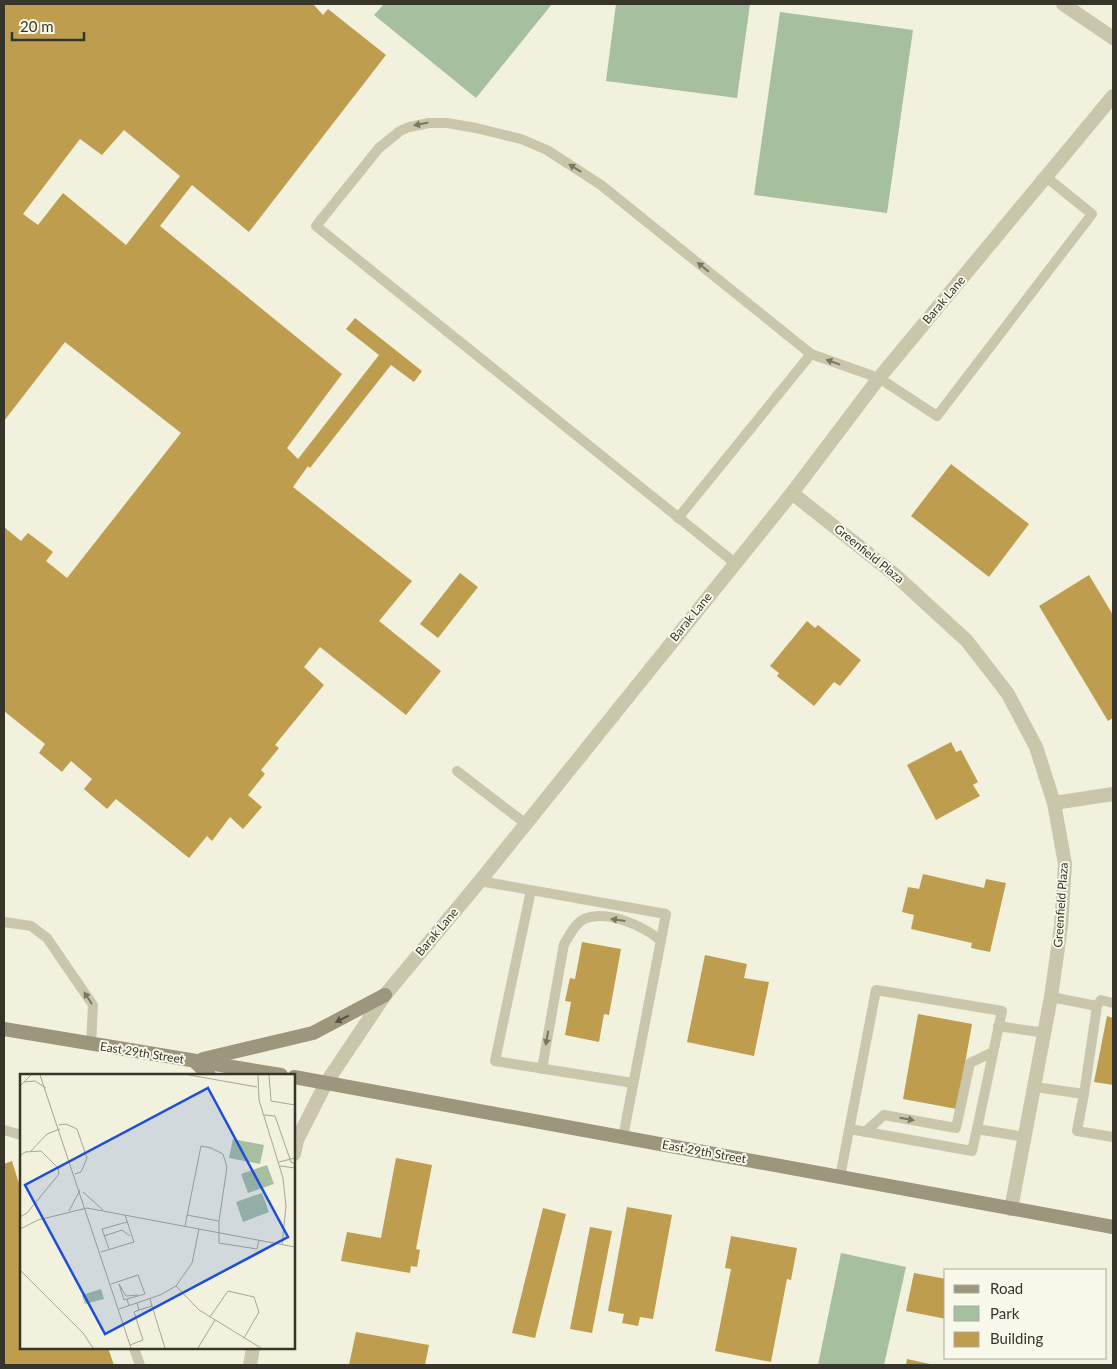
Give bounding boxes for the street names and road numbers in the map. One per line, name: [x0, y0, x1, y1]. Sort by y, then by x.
street label: Barak Lane: [919, 273, 968, 327]
street label: Greenfield Plaza: [831, 521, 907, 586]
street label: Barak Lane: [666, 589, 715, 644]
street label: Greenfield Plaza: [1050, 862, 1071, 948]
street label: Barak Lane: [412, 905, 461, 959]
street label: East 29th Street: [99, 1038, 186, 1067]
street label: East 29th Street: [661, 1137, 748, 1166]

